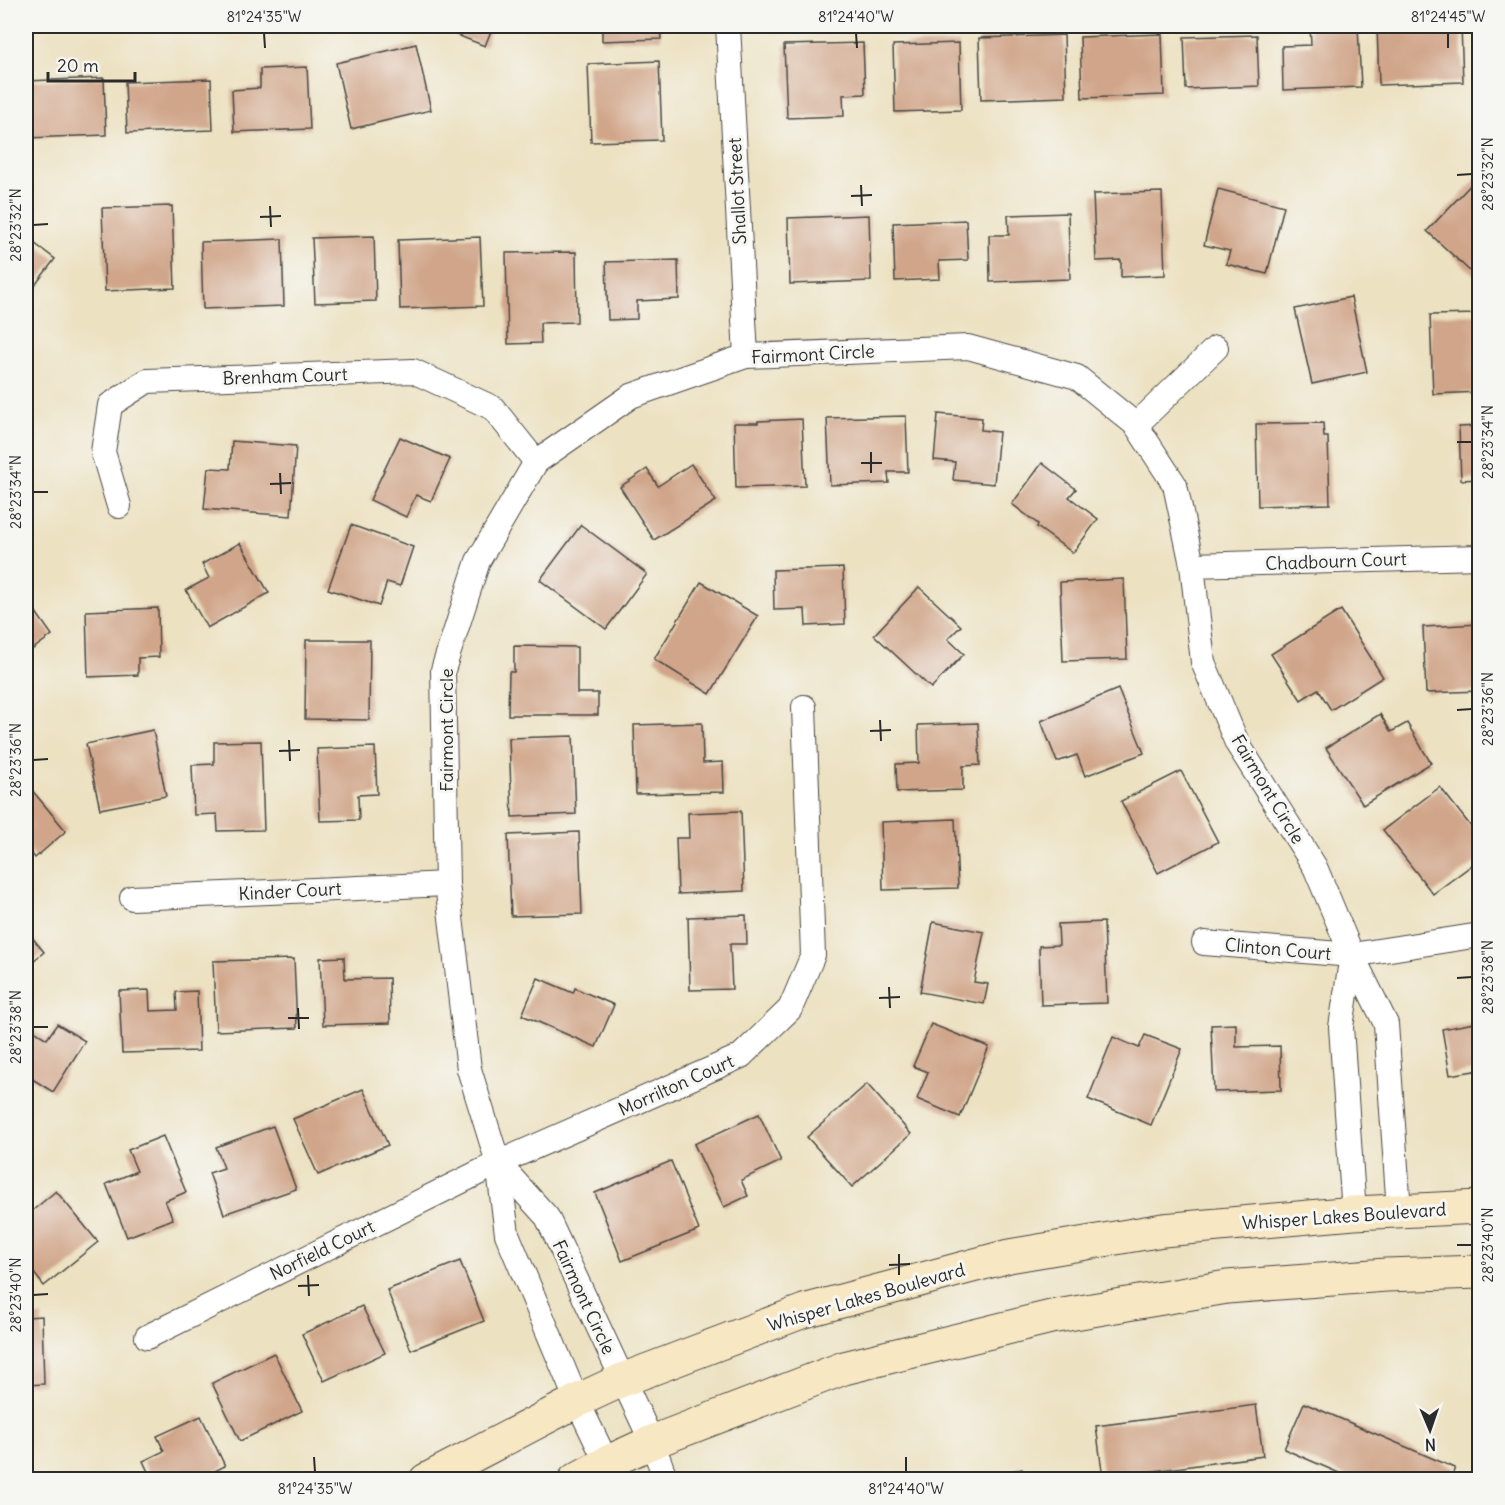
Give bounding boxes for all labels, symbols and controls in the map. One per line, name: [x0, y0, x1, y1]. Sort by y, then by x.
text: 81°24'35"W: [226, 7, 302, 26]
text: 81°24'40"W: [818, 7, 894, 26]
text: 81°24'45"W: [1411, 7, 1486, 26]
scale bar: [48, 45, 135, 83]
text: 20 m: [57, 54, 99, 77]
street label: Shallot Street: [723, 137, 751, 245]
text: 28°23'32"N: [1478, 137, 1497, 211]
text: 28°23'32"N: [6, 188, 25, 262]
street label: Fairmont Circle: [751, 339, 875, 369]
street label: Brenham Court: [222, 362, 348, 390]
text: 28°23'34"N: [1478, 405, 1497, 479]
text: 28°23'34"N: [6, 455, 25, 529]
street label: Chadbourn Court: [1265, 547, 1407, 575]
street label: Fairmont Circle: [435, 668, 458, 792]
text: 28°23'36"N: [1478, 672, 1497, 746]
text: 28°23'36"N: [6, 723, 25, 797]
street label: Fairmont Circle: [1226, 730, 1310, 848]
street label: Kinder Court: [238, 877, 342, 905]
street label: Clinton Court: [1224, 933, 1332, 965]
text: 28°23'38"N: [1478, 940, 1497, 1014]
text: 28°23'38"N: [6, 990, 25, 1064]
street label: Morrilton Court: [615, 1049, 737, 1121]
street label: Whisper Lakes Boulevard: [1241, 1197, 1447, 1235]
text: 28°23'40"N: [1478, 1207, 1497, 1283]
street label: Norfield Court: [266, 1215, 378, 1285]
street label: Fairmont Circle: [547, 1236, 621, 1358]
text: 28°23'40"N: [6, 1257, 25, 1333]
street label: Whisper Lakes Boulevard: [765, 1258, 968, 1336]
north arrow: [1400, 1400, 1460, 1460]
text: N: [1425, 1435, 1436, 1455]
text: 81°24'35"W: [277, 1479, 353, 1498]
text: 81°24'40"W: [868, 1479, 944, 1498]

